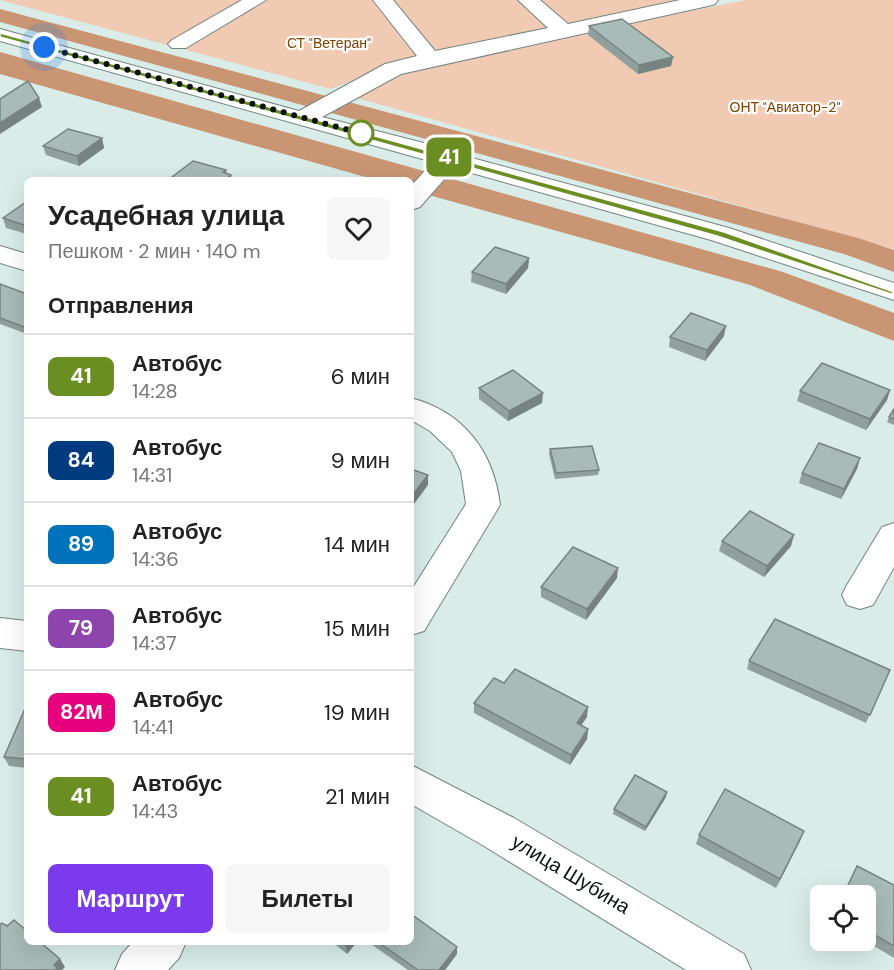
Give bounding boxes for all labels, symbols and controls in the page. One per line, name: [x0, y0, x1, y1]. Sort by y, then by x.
your location: [29, 32, 59, 62]
park label: СТ "Ветеран": [287, 34, 371, 52]
park label: ОНТ "Авиатор-2": [730, 98, 840, 116]
unlabelled marker: [348, 120, 374, 146]
line badge: 41: [422, 138, 476, 176]
text: 41: [438, 143, 460, 171]
text: Усадебная улица: [48, 197, 284, 234]
button: heart: [327, 197, 390, 260]
text: Пешком · 2 мин · 140 m: [48, 238, 261, 264]
text: Отправления: [48, 291, 194, 320]
text: Автобус: [132, 349, 222, 378]
text: 41: [70, 362, 92, 390]
text: 6 мин: [331, 362, 390, 391]
text: 14:28: [132, 378, 178, 404]
text: Автобус: [132, 433, 222, 462]
text: 84: [68, 446, 94, 474]
text: 9 мин: [331, 446, 390, 475]
text: 14:31: [132, 462, 172, 488]
text: Автобус: [132, 517, 222, 546]
text: 89: [68, 530, 94, 558]
text: 14 мин: [324, 530, 390, 559]
text: 14:36: [132, 546, 179, 572]
text: Автобус: [132, 601, 222, 630]
text: 79: [69, 614, 93, 642]
text: 15 мин: [324, 614, 390, 643]
text: 14:37: [132, 630, 177, 656]
text: Автобус: [133, 685, 223, 714]
text: 82М: [60, 698, 103, 726]
text: 19 мин: [324, 698, 390, 727]
text: 14:41: [133, 714, 174, 740]
text: Автобус: [132, 769, 222, 798]
text: 41: [70, 782, 92, 810]
text: 21 мин: [325, 782, 390, 811]
text: 14:43: [132, 798, 178, 824]
street label: улица Шубина: [507, 828, 636, 920]
button: Маршрут: [48, 864, 213, 933]
button: Билеты: [225, 864, 390, 933]
map controls: [810, 885, 876, 951]
button: locate: [810, 885, 876, 951]

